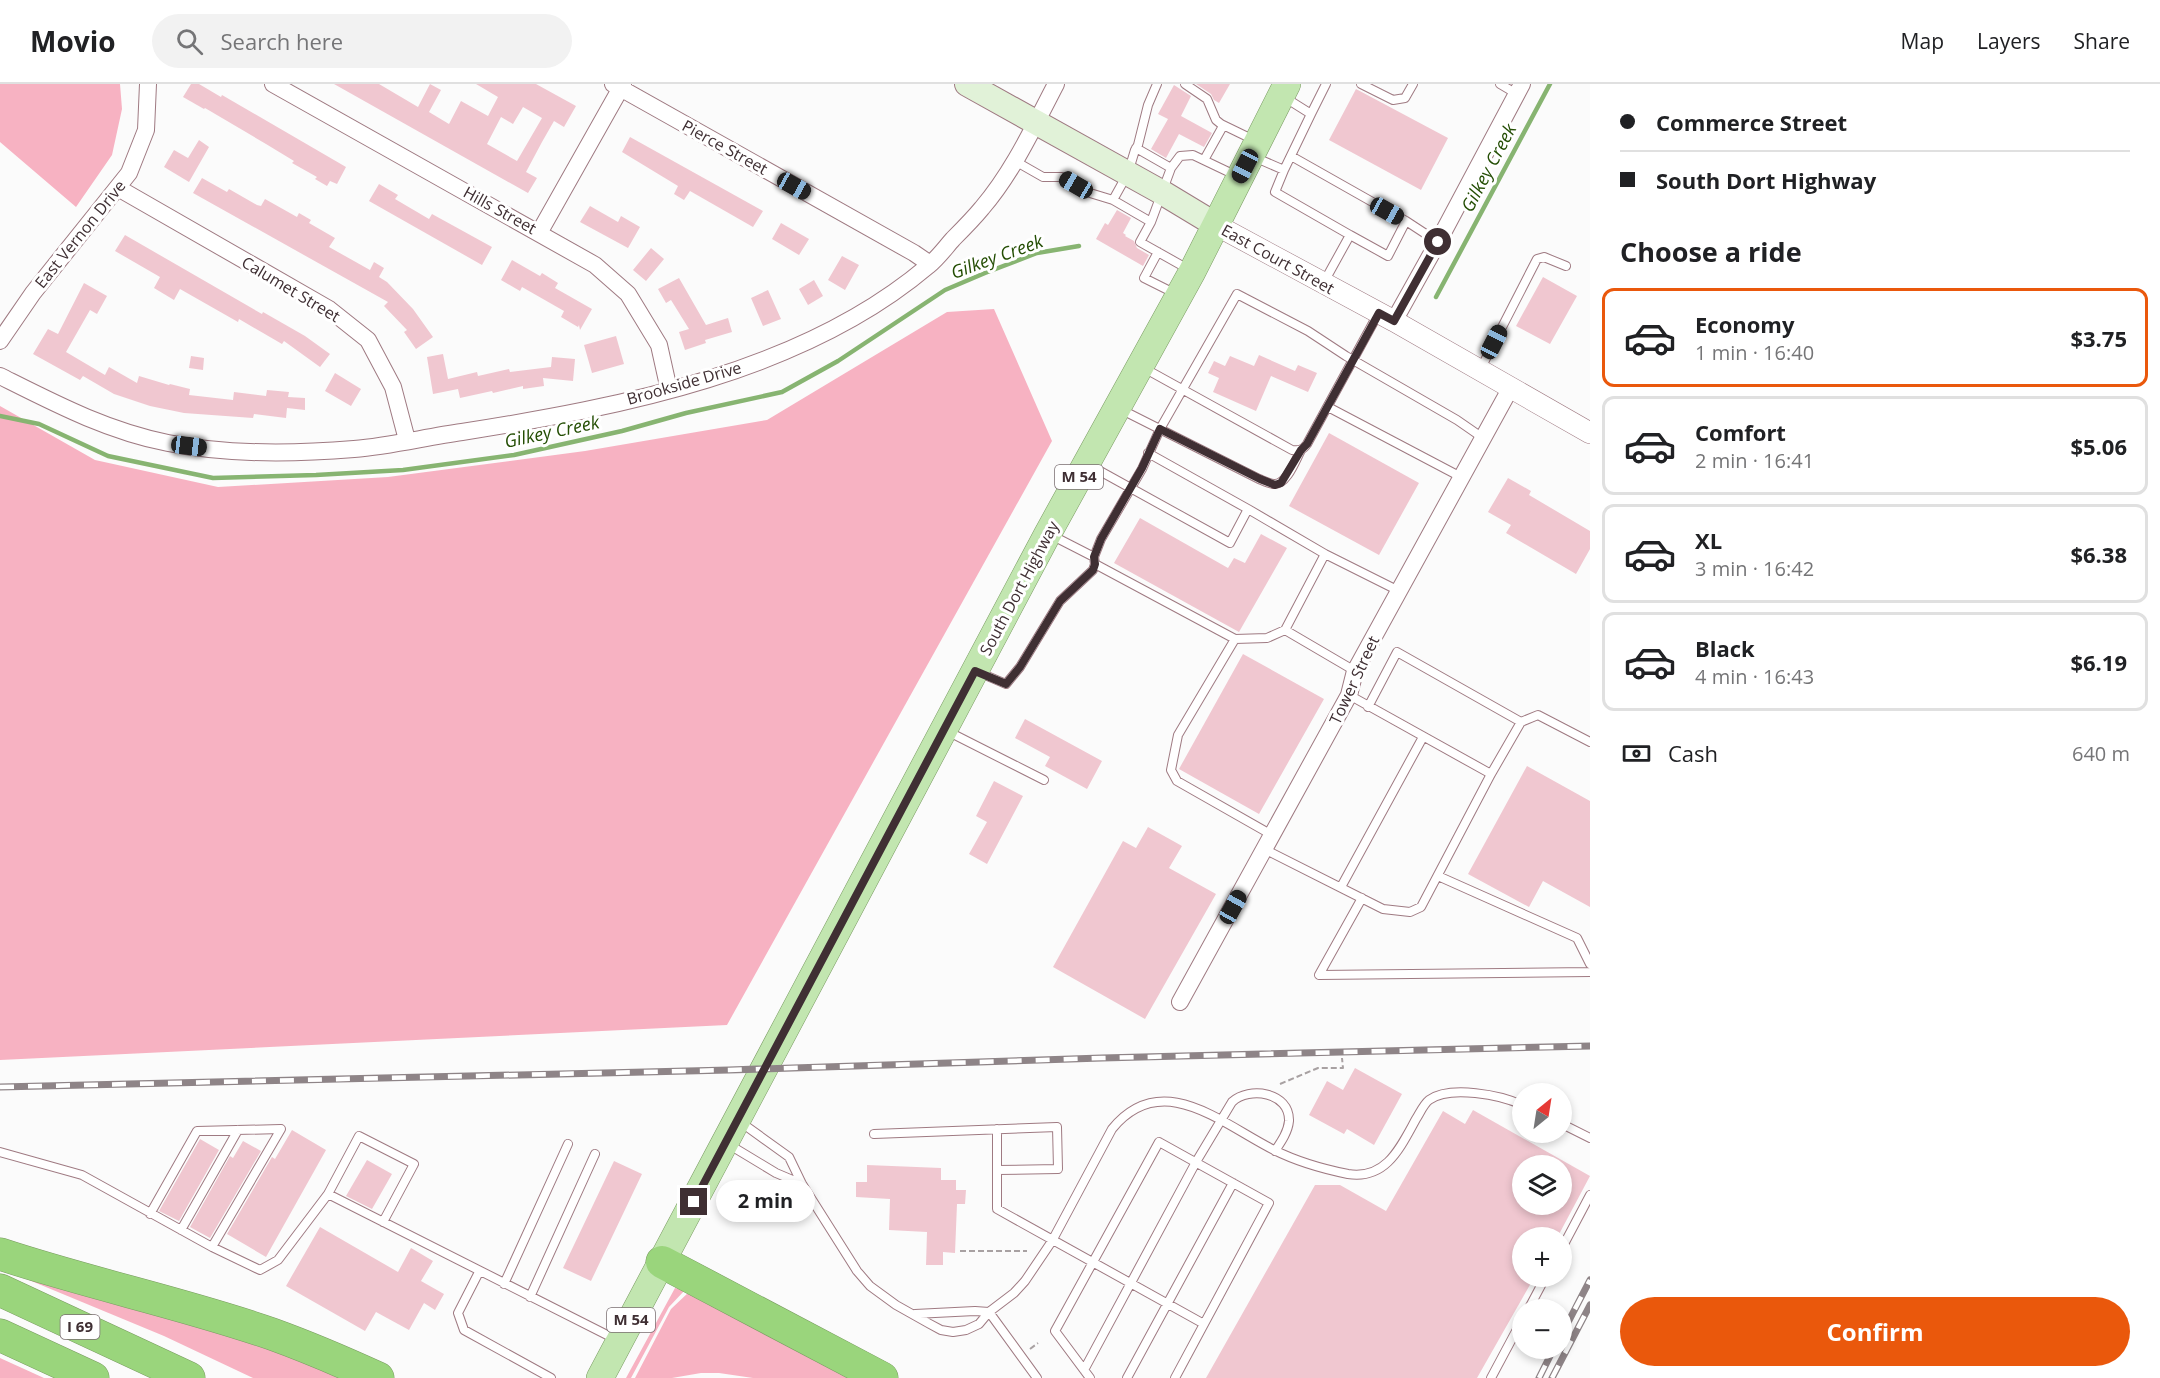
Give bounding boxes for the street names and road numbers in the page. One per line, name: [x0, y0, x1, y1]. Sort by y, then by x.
street label: Pierce Street: [678, 114, 772, 180]
street label: East Vernon Drive: [30, 175, 130, 293]
street label: Hills Street: [460, 181, 541, 239]
street label: East Court Street: [1218, 219, 1339, 299]
street label: Calumet Street: [238, 251, 345, 327]
street label: Brookside Drive: [624, 356, 744, 410]
road number: M 54: [1055, 465, 1103, 489]
street label: South Dort Highway: [974, 516, 1064, 659]
street label: Tower Street: [1324, 632, 1384, 728]
road number: M 54: [607, 1308, 655, 1332]
road number: I 69: [60, 1315, 100, 1339]

